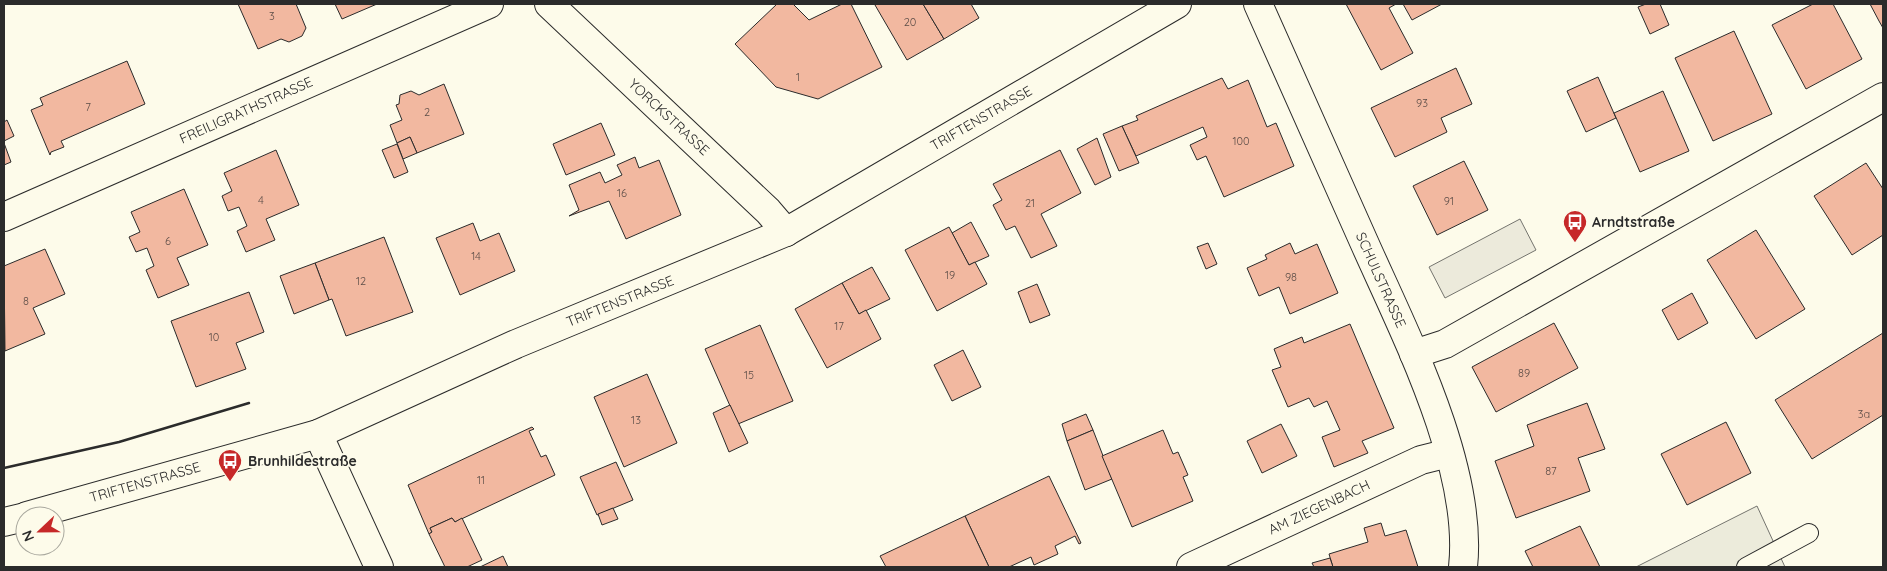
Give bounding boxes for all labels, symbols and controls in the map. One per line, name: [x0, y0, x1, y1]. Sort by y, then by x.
house number: 3: [269, 9, 275, 23]
house number: 20: [904, 15, 916, 29]
house number: 1: [796, 70, 800, 84]
street label: FREILIGRATHSTRASSE: [176, 72, 316, 148]
street label: YORCKSTRASSE: [625, 75, 713, 159]
street label: TRIFTENSTRASSE: [927, 82, 1035, 154]
house number: 93: [1416, 96, 1428, 110]
house number: 7: [85, 100, 91, 114]
house number: 2: [424, 105, 430, 119]
house number: 100: [1232, 134, 1250, 148]
house number: 16: [617, 186, 627, 200]
house number: 4: [258, 193, 264, 207]
house number: 91: [1444, 194, 1454, 208]
house number: 21: [1025, 196, 1035, 210]
bus stop icon: Arndtstraße: [1562, 209, 1588, 243]
place label: Arndtstraße: [1592, 213, 1675, 231]
street label: SCHULSTRASSE: [1352, 229, 1410, 331]
house number: 6: [165, 234, 171, 248]
house number: 14: [471, 249, 481, 263]
house number: 19: [945, 268, 955, 282]
house number: 98: [1285, 270, 1297, 284]
street label: TRIFTENSTRASSE: [564, 271, 677, 331]
house number: 12: [356, 274, 366, 288]
house number: 8: [23, 294, 29, 308]
house number: 17: [834, 319, 844, 333]
house number: 10: [209, 330, 219, 344]
house number: 89: [1518, 366, 1530, 380]
house number: 15: [744, 368, 754, 382]
house number: 3a: [1858, 407, 1870, 421]
house number: 13: [631, 413, 641, 427]
bus stop icon: Brunhildestraße: [217, 448, 243, 482]
place label: Brunhildestraße: [248, 452, 357, 470]
street label: TRIFTENSTRASSE: [87, 458, 203, 506]
house number: 87: [1545, 464, 1557, 478]
house number: 11: [477, 473, 485, 487]
street label: AM ZIEGENBACH: [1265, 476, 1373, 538]
north arrow: [15, 506, 65, 556]
text: N: [18, 528, 38, 544]

